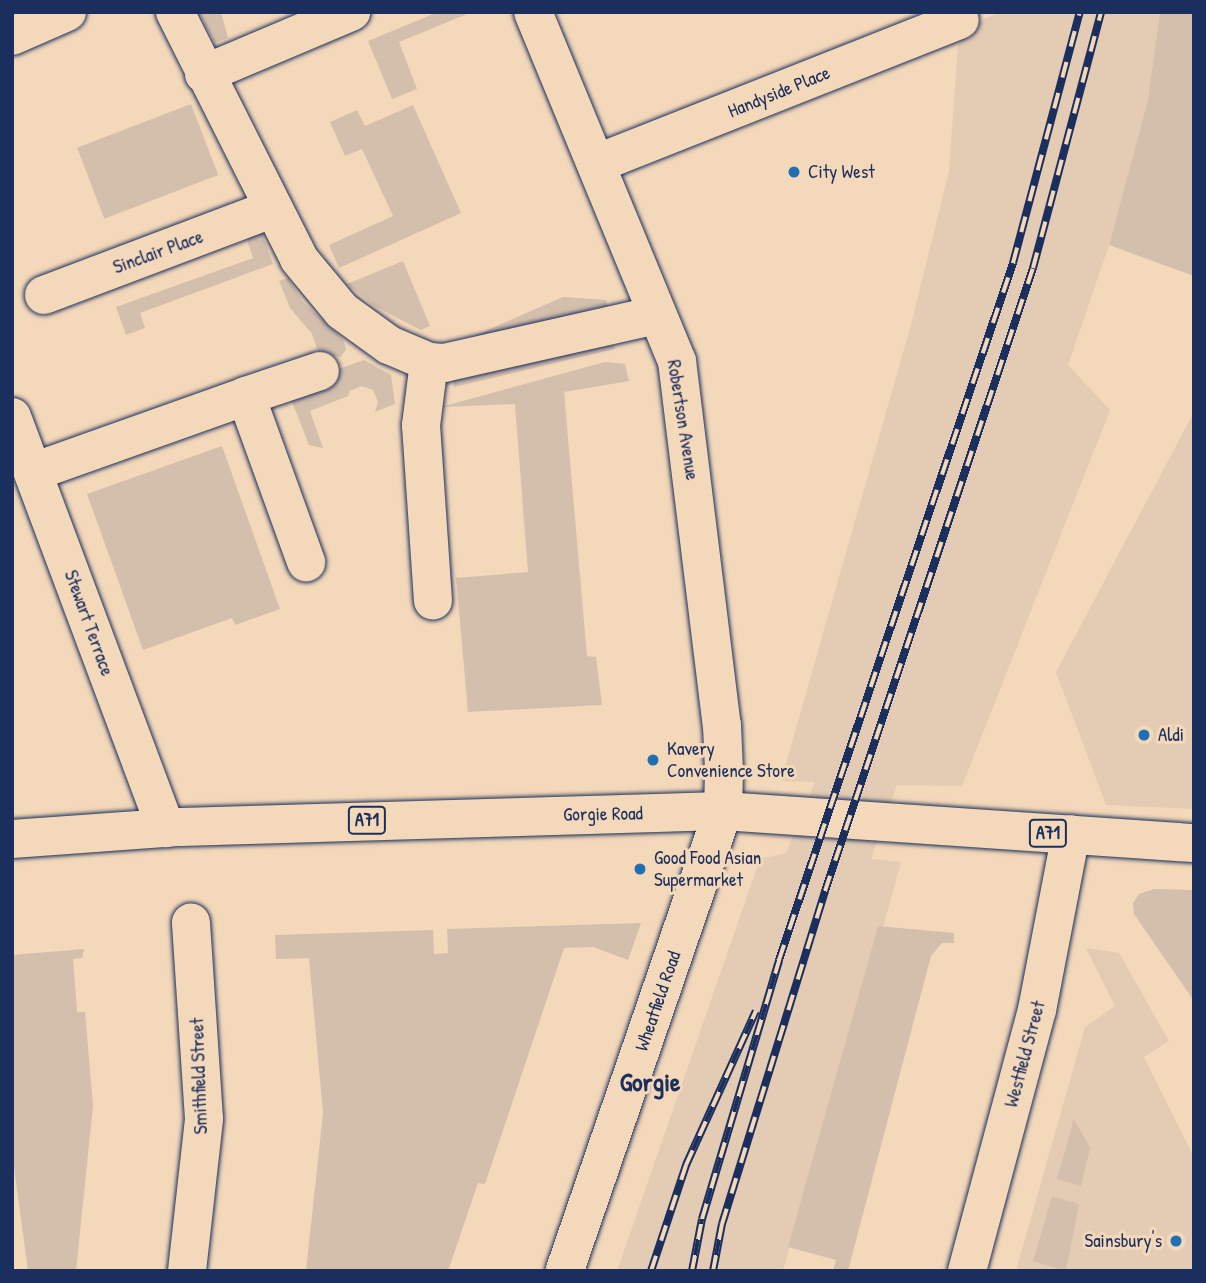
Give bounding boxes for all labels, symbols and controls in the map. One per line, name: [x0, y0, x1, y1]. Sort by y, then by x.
street label: Handyside Place: [725, 61, 833, 123]
place label: City West: [808, 161, 875, 183]
marker: City West: [786, 164, 802, 180]
street label: Sinclair Place: [110, 225, 206, 279]
street label: Robertson Avenue: [662, 358, 704, 482]
street label: Stewart Terrace: [59, 567, 119, 679]
place label: Aldi: [1158, 724, 1184, 746]
marker: Aldi: [1136, 727, 1152, 743]
place label: Kavery Convenience Store: [667, 738, 795, 782]
marker: Kavery Convenience Store: [645, 752, 661, 768]
street label: Gorgie Road: [563, 802, 643, 826]
road number: A71: [348, 806, 386, 834]
road number: A71: [1029, 818, 1067, 848]
place label: Good Food Asian Supermarket: [654, 847, 761, 891]
marker: Good Food Asian Supermarket: [632, 861, 648, 877]
street label: Wheatfield Road: [630, 948, 686, 1054]
street label: Westfield Street: [1000, 998, 1050, 1110]
street label: Smithfield Street: [186, 1017, 212, 1135]
district label: Gorgie: [620, 1066, 680, 1098]
place label: Sainsbury's: [1084, 1230, 1162, 1252]
marker: Sainsbury's: [1168, 1233, 1184, 1249]

